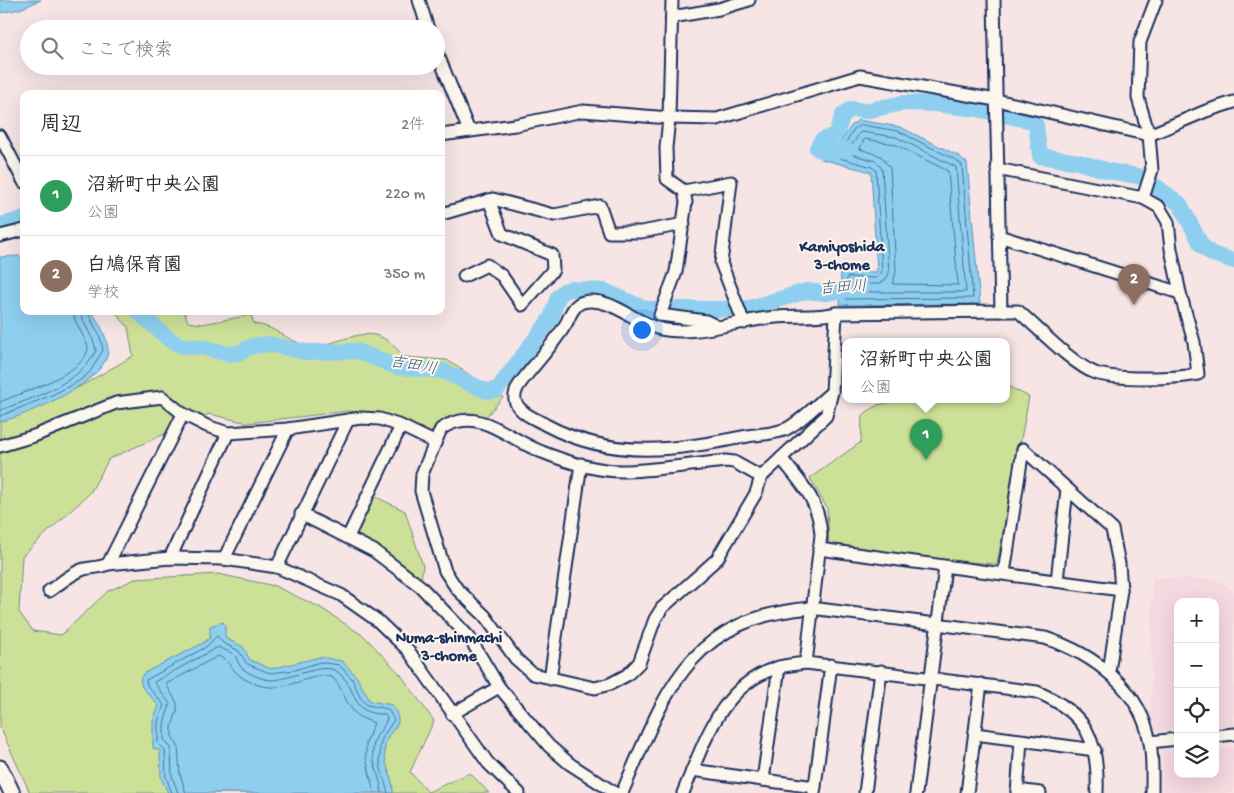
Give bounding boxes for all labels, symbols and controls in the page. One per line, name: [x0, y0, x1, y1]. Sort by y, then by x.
search box: [20, 20, 445, 75]
icon: search: [38, 34, 66, 62]
text: ここで検索: [78, 40, 173, 63]
text: 周辺: [40, 114, 82, 139]
text: 2件: [401, 117, 425, 136]
text: 沼新町中央公園: [87, 175, 220, 198]
text: 1: [53, 186, 59, 205]
text: 220 m: [385, 186, 425, 205]
text: 公園: [87, 205, 119, 224]
district label: Kamiyoshida 3-chome: [799, 239, 886, 276]
text: 白鳩保育園: [87, 255, 182, 278]
pin: 2: [1118, 264, 1150, 305]
text: 2: [52, 266, 60, 285]
text: 350 m: [384, 266, 425, 285]
water label: 吉田川: [818, 277, 868, 300]
text: 学校: [87, 285, 119, 304]
your location: [629, 317, 655, 343]
popup: [842, 338, 1010, 403]
text: 沼新町中央公園: [859, 350, 993, 373]
water label: 吉田川: [388, 352, 438, 381]
text: 公園: [859, 380, 892, 399]
pin: 1: [910, 419, 942, 460]
map controls: [1174, 598, 1219, 778]
button: +: [1174, 598, 1219, 643]
district label: Numa-shinmachi 3-chome: [396, 630, 503, 667]
button: −: [1174, 643, 1219, 688]
button: locate: [1174, 688, 1219, 733]
button: layers: [1174, 733, 1219, 778]

